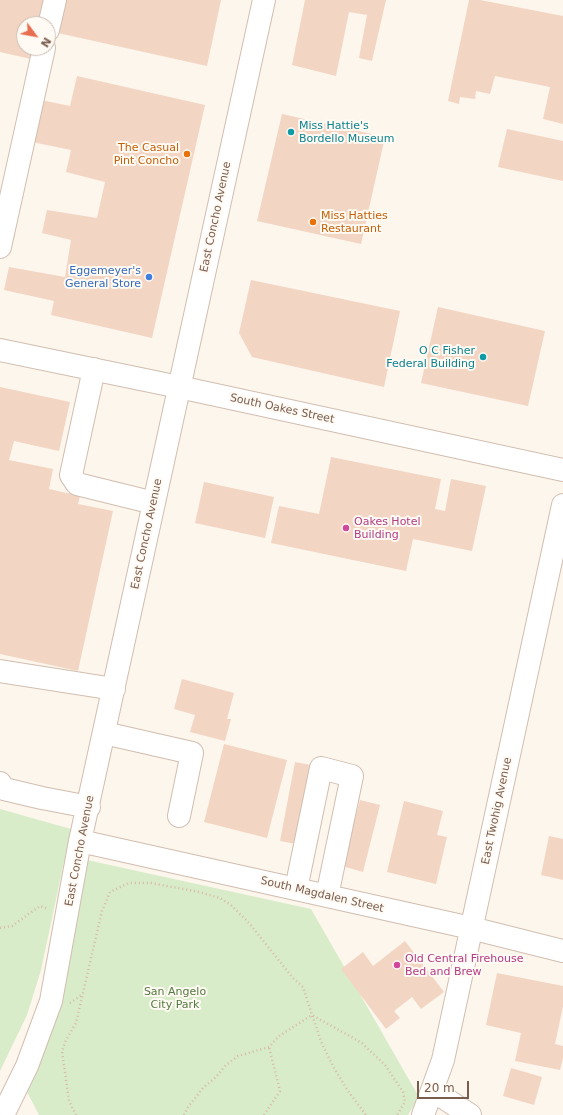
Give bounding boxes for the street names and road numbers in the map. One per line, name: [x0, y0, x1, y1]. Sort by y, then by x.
street label: East Concho Avenue: [198, 160, 234, 274]
street label: South Oakes Street: [229, 391, 335, 427]
street label: East Concho Avenue: [129, 477, 165, 591]
street label: East Twohig Avenue: [479, 756, 515, 866]
street label: East Concho Avenue: [63, 794, 97, 908]
street label: South Magdalen Street: [259, 874, 385, 916]

